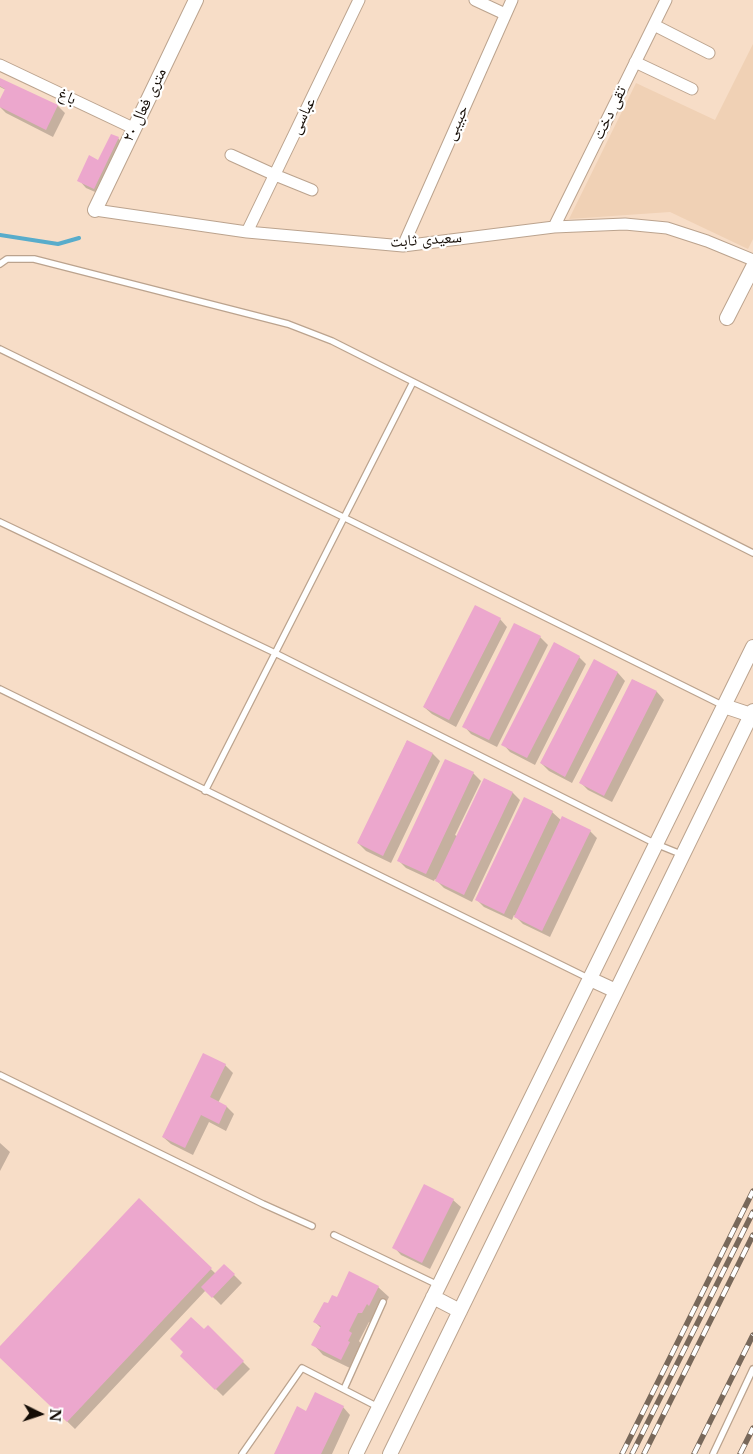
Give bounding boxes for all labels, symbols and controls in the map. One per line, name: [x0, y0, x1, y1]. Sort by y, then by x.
street label: ۲۰ متری فعال: [119, 65, 171, 145]
street label: تقی دخت: [589, 83, 631, 143]
street label: باغ: [55, 84, 79, 110]
street label: عباسی: [286, 95, 320, 137]
street label: حبیبی: [441, 103, 473, 143]
street label: سعیدی ثابت: [389, 228, 463, 252]
north arrow: [15, 1389, 65, 1439]
text: N: [46, 1408, 64, 1422]

